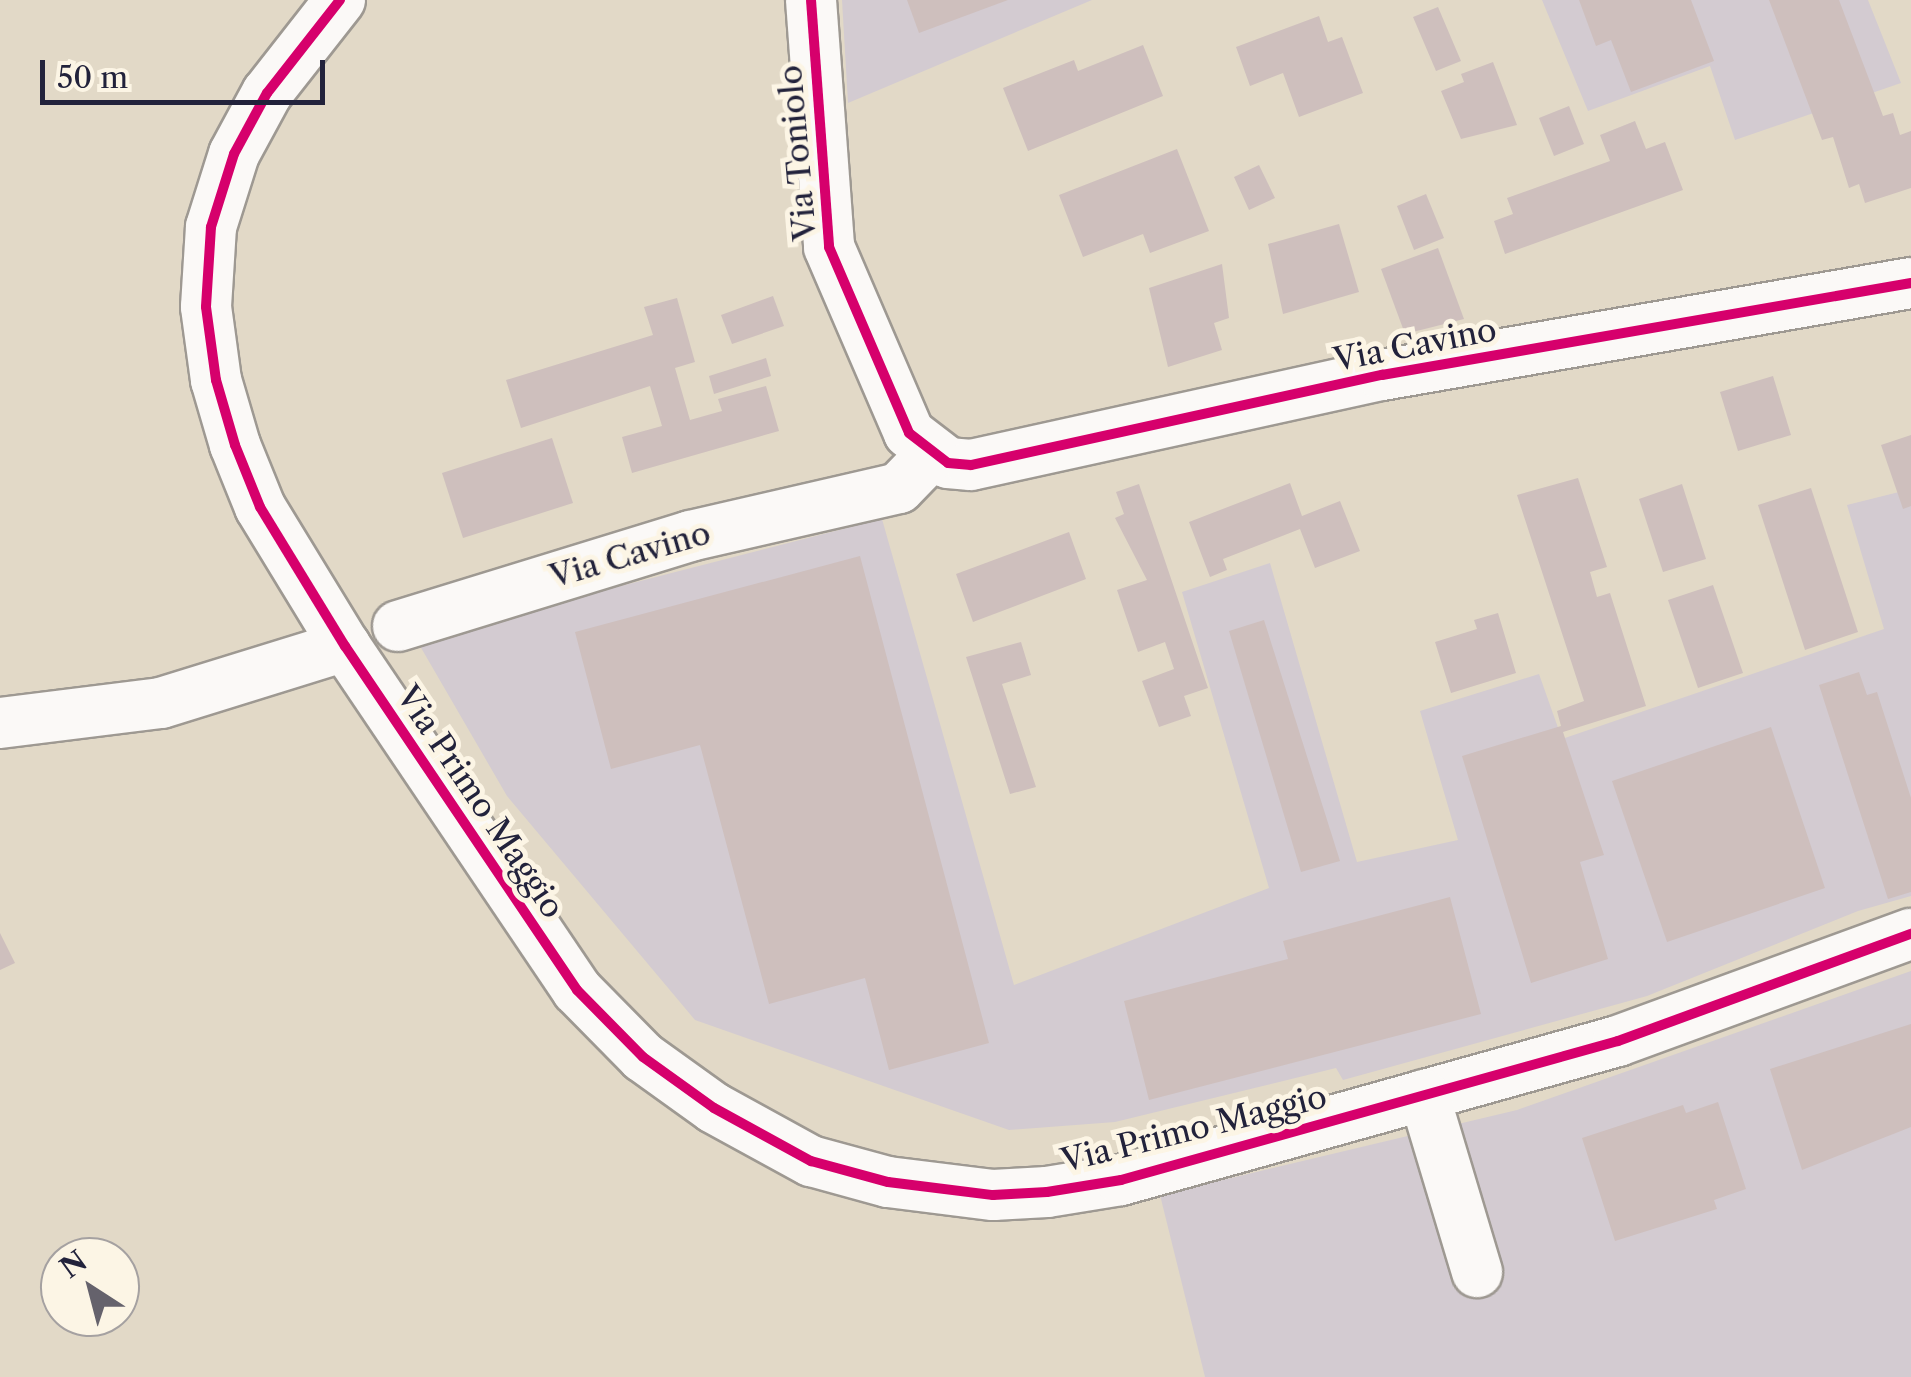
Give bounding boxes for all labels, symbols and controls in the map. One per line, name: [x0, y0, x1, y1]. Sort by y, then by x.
scale bar: [45, 40, 330, 102]
text: 50 m: [57, 59, 128, 96]
street label: Via Toniolo: [771, 63, 825, 243]
street label: Via Cavino: [1330, 310, 1500, 380]
street label: Via Cavino: [545, 514, 715, 596]
street label: Via Primo Maggio: [388, 678, 572, 926]
street label: Via Primo Maggio: [1057, 1077, 1331, 1181]
north arrow: [40, 1237, 140, 1337]
text: N: [54, 1243, 93, 1285]

